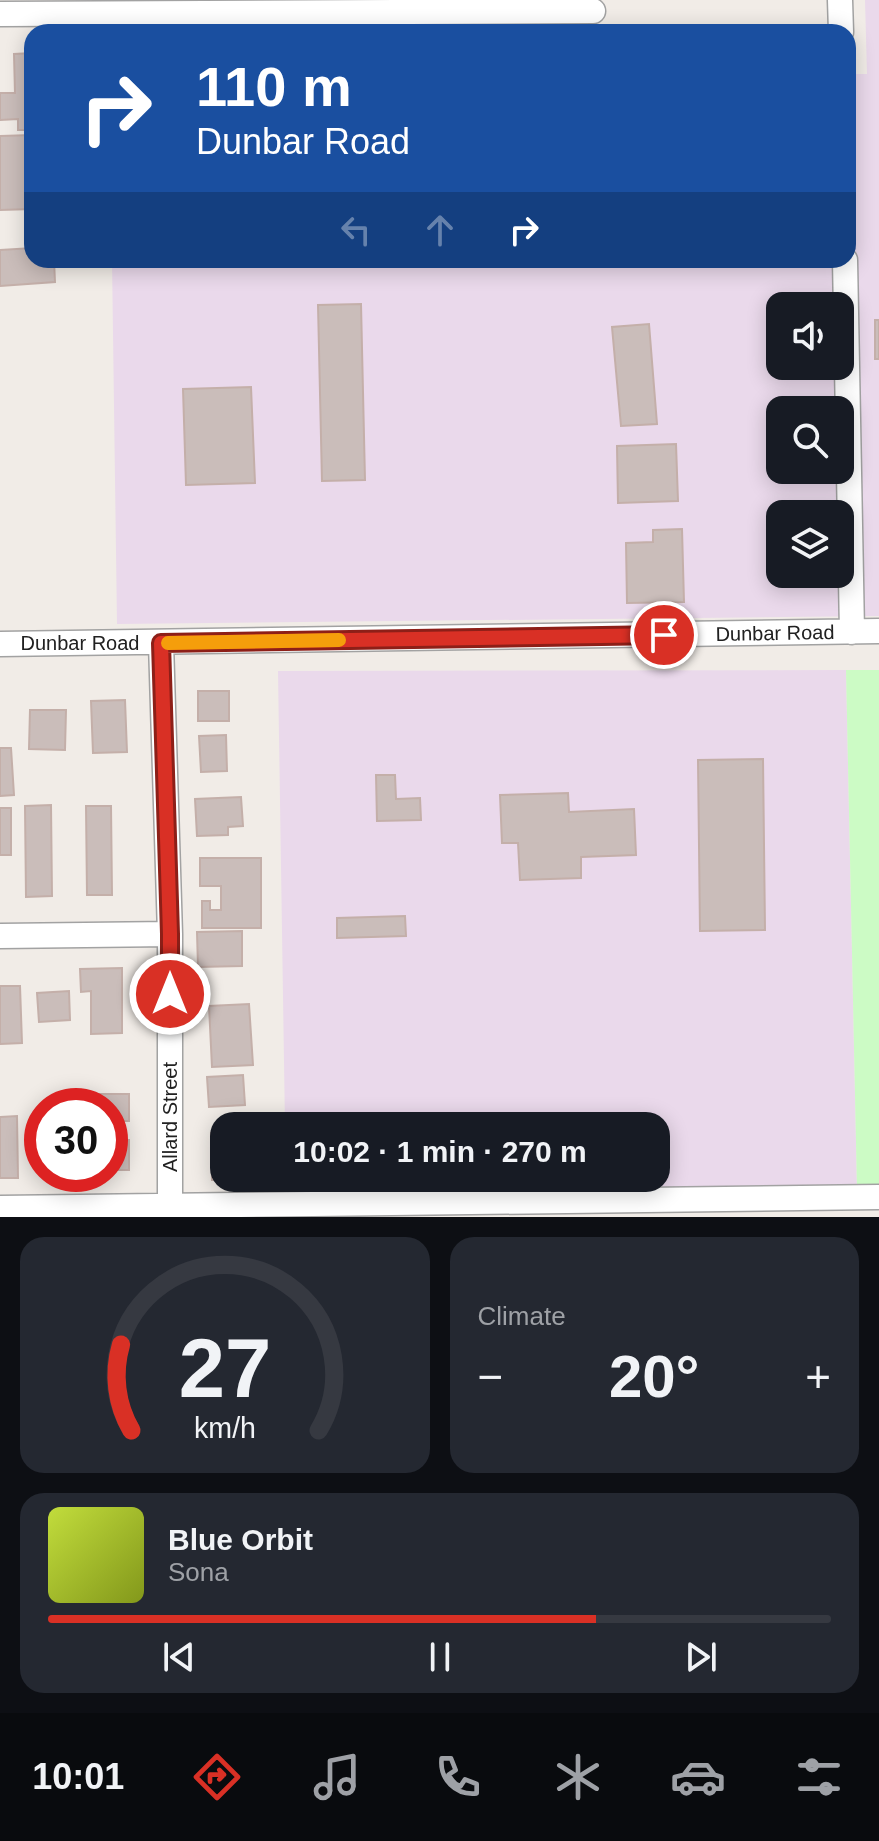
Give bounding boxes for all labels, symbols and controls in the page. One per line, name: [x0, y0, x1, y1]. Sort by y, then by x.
text: 110 m: [196, 55, 352, 118]
icon: right: [64, 56, 168, 160]
text: Dunbar Road: [196, 121, 410, 162]
icon: left: [334, 208, 378, 252]
icon: ahead: [418, 208, 462, 252]
icon: right: [502, 208, 546, 252]
map controls: [766, 292, 854, 588]
button: sound: [766, 292, 854, 380]
button: search: [766, 396, 854, 484]
button: layers: [766, 500, 854, 588]
pin: [630, 601, 698, 669]
icon: arrive: [642, 613, 686, 657]
street label: Dunbar Road: [715, 621, 835, 645]
street label: Dunbar Road: [21, 632, 139, 654]
position arrow: [128, 952, 212, 1036]
street label: Allard Street: [159, 1062, 181, 1172]
speed limit sign: 30: [24, 1088, 128, 1192]
text: 10:02 · 1 min · 270 m: [293, 1135, 587, 1168]
text: Climate: [478, 1301, 566, 1331]
text: 27: [178, 1322, 271, 1415]
text: 20°: [609, 1343, 700, 1410]
text: −: [478, 1352, 503, 1401]
text: +: [805, 1352, 831, 1401]
text: km/h: [194, 1412, 256, 1444]
text: Blue Orbit: [168, 1523, 313, 1556]
text: Sona: [168, 1557, 229, 1587]
icon: previous: [157, 1635, 201, 1679]
icon: pause: [418, 1635, 462, 1679]
icon: next: [679, 1635, 723, 1679]
icon: directions: [189, 1749, 245, 1805]
icon: music: [309, 1749, 365, 1805]
icon: phone: [430, 1749, 486, 1805]
icon: climate: [550, 1749, 606, 1805]
icon: car: [670, 1749, 726, 1805]
icon: filters: [791, 1749, 847, 1805]
text: 10:01: [32, 1756, 124, 1797]

